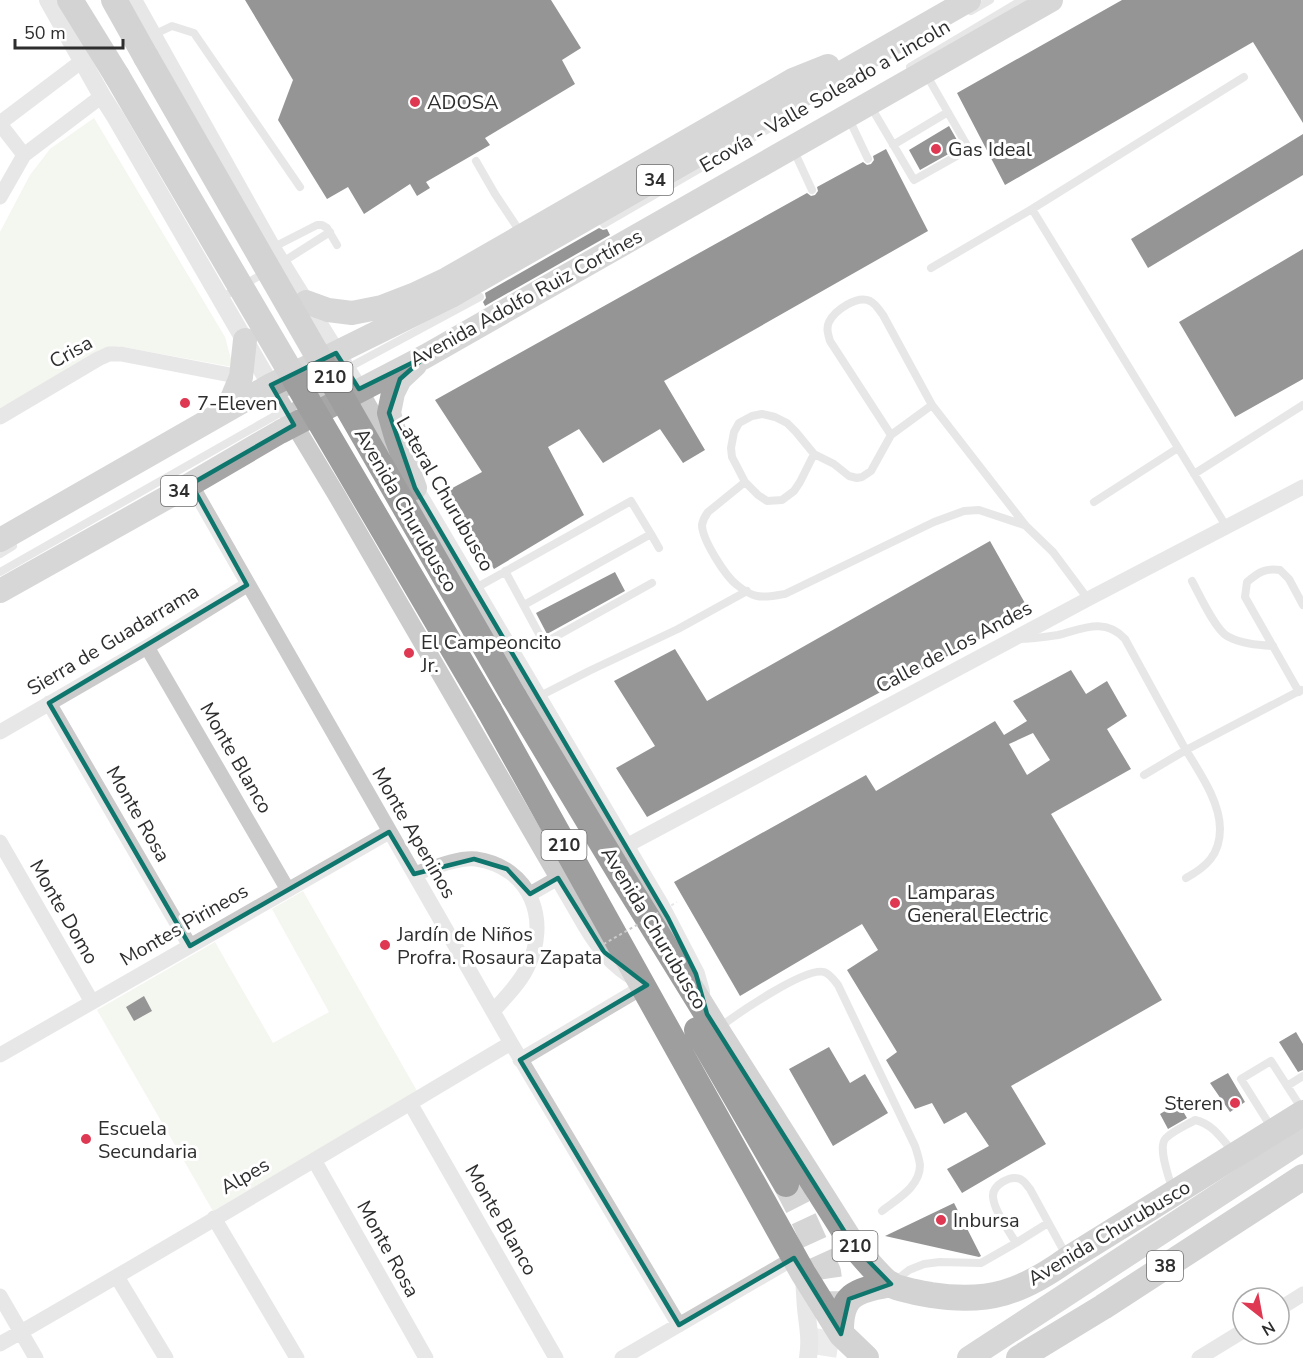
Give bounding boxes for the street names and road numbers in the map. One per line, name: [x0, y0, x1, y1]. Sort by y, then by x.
street label: Ecovía - Valle Soleado a Lincoln: [695, 13, 955, 179]
road number: 34: [637, 165, 673, 195]
street label: Avenida Adolfo Ruiz Cortínes: [405, 223, 647, 373]
street label: Crisa: [45, 329, 97, 375]
road number: 210: [308, 362, 352, 392]
street label: Lateral Churubusco: [390, 412, 500, 576]
street label: Avenida Churubusco: [348, 423, 464, 597]
road number: 34: [161, 476, 197, 506]
street label: Sierra de Guadarrama: [22, 578, 204, 702]
street label: Calle de Los Andes: [871, 594, 1037, 700]
street label: Monte Blanco: [193, 698, 279, 818]
street label: Monte Rosa: [100, 761, 176, 867]
street label: Monte Apeninos: [365, 762, 463, 904]
road number: 210: [542, 830, 586, 860]
street label: Avenida Churubusco: [595, 842, 713, 1014]
street label: Monte Domo: [23, 855, 105, 969]
street label: Montes Pirineos: [115, 877, 253, 973]
street label: Alpes: [216, 1151, 274, 1201]
street label: Monte Blanco: [458, 1160, 544, 1280]
street label: Avenida Churubusco: [1023, 1174, 1195, 1292]
street label: Monte Rosa: [350, 1196, 426, 1302]
road number: 210: [832, 1231, 878, 1261]
road number: 38: [1147, 1251, 1183, 1281]

